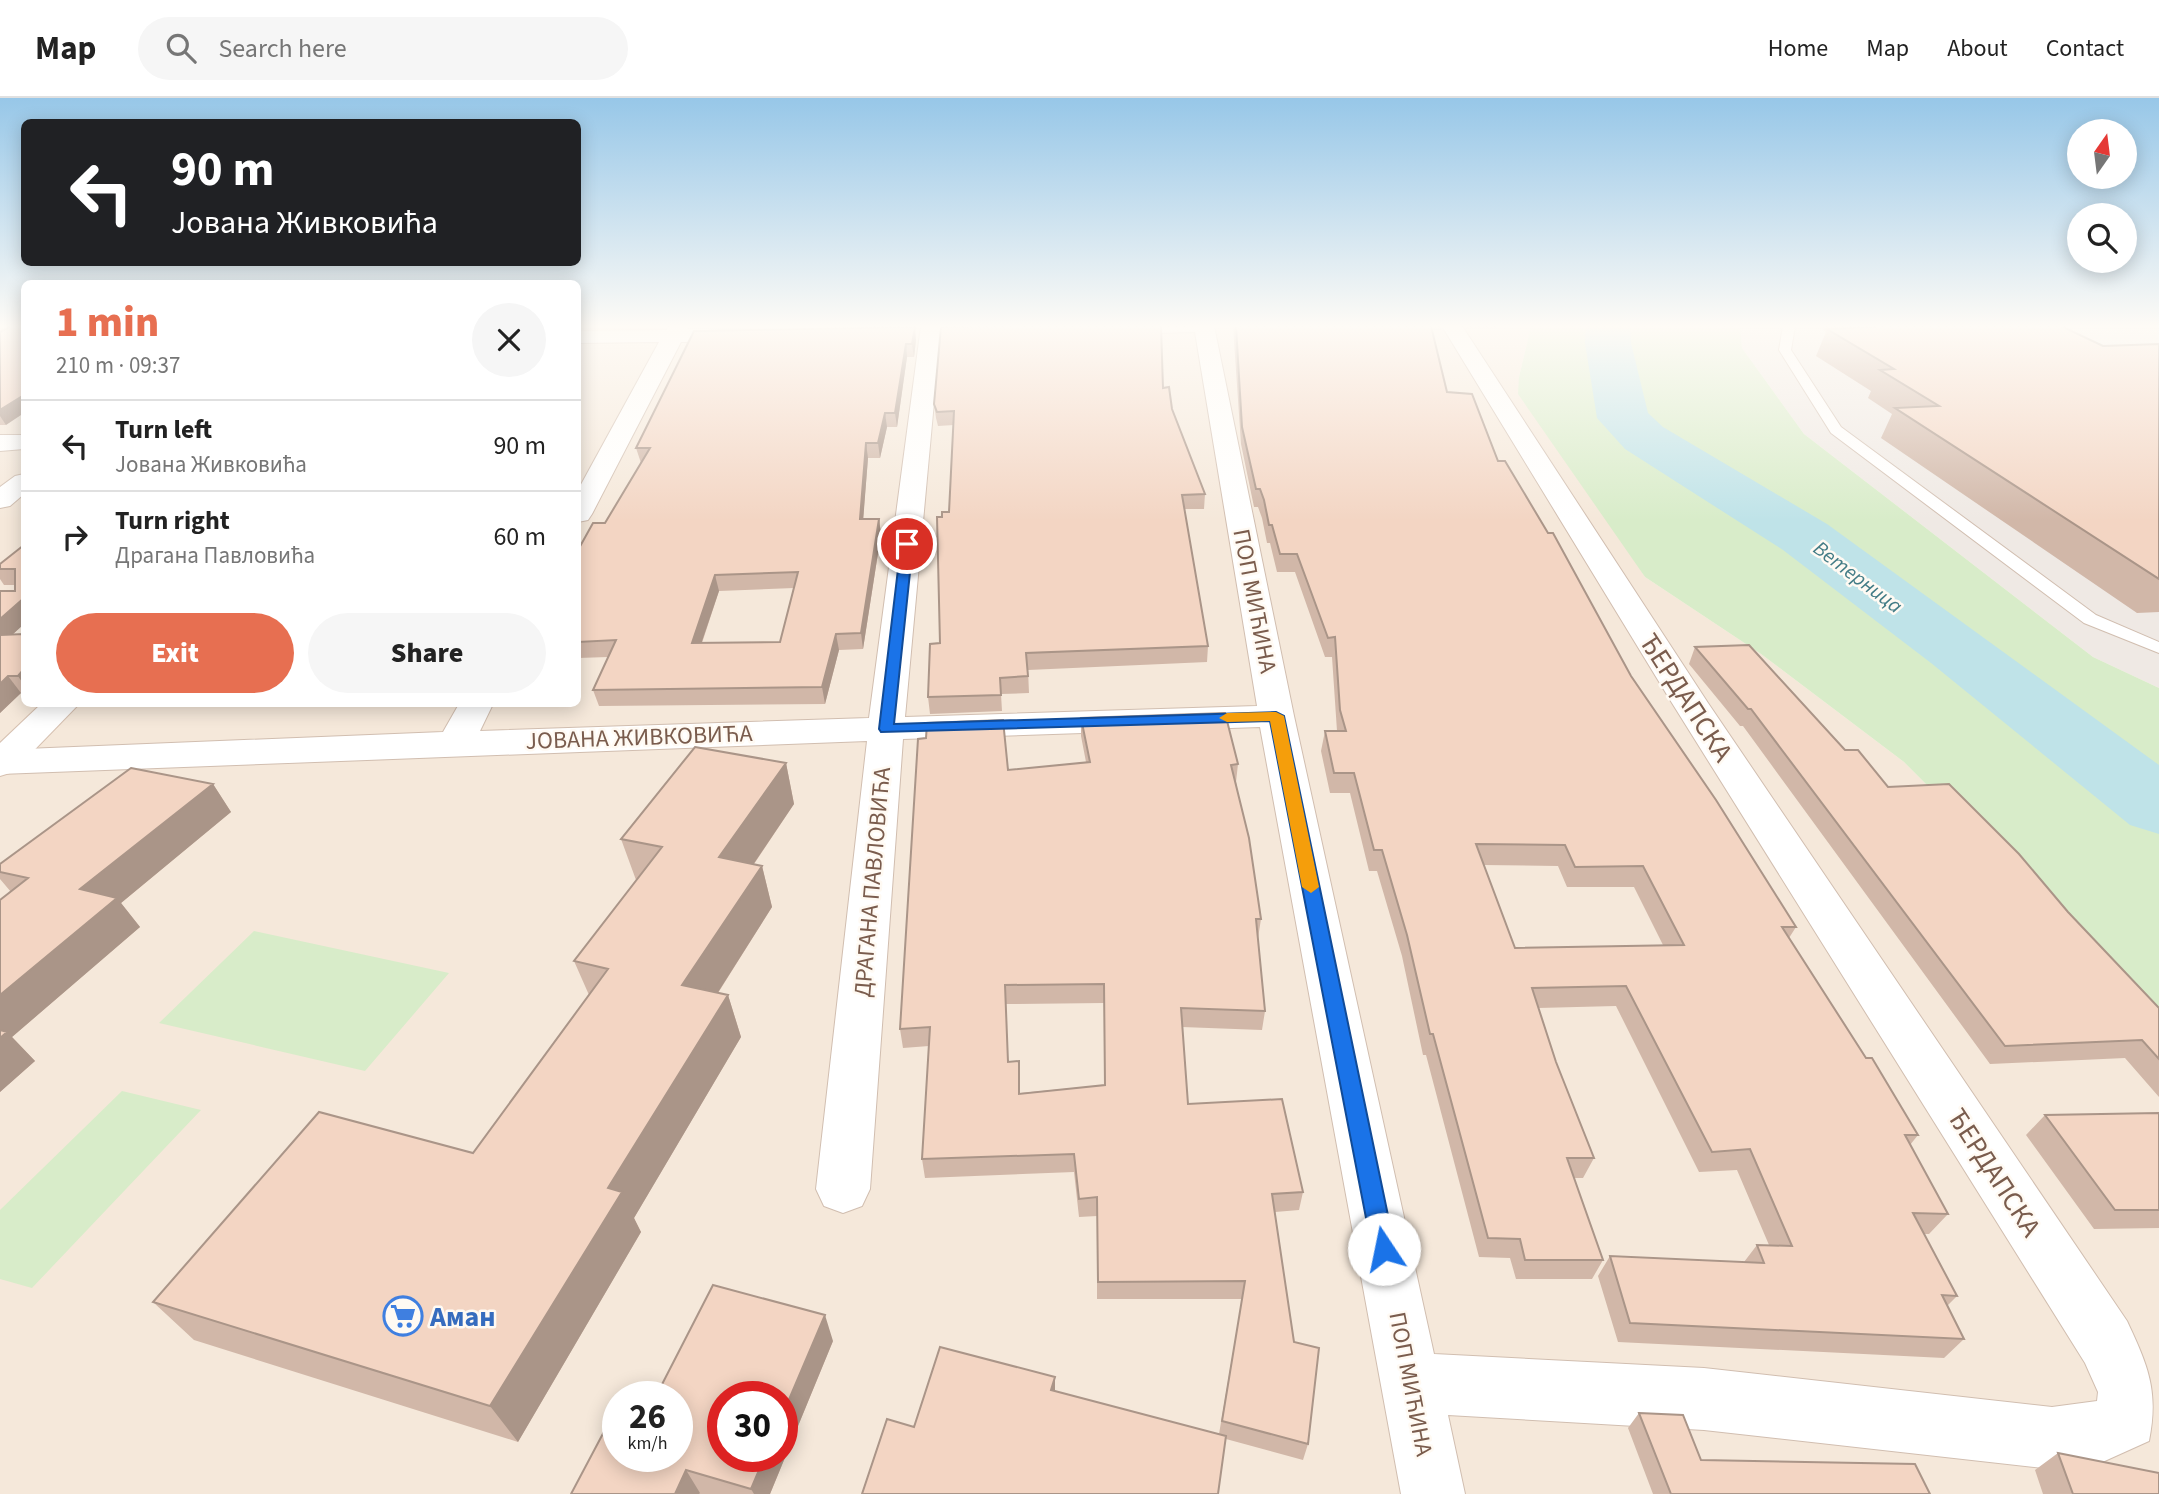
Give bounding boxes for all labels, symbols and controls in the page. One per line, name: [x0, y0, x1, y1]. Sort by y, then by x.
search box: [138, 17, 628, 80]
text: Map: [35, 25, 96, 72]
icon: search: [162, 29, 200, 67]
text: Search here: [218, 30, 347, 67]
text: Home: [1768, 31, 1828, 66]
text: Map: [1866, 31, 1909, 66]
text: About: [1947, 31, 2008, 66]
text: Contact: [2046, 31, 2124, 66]
north arrow: [2067, 119, 2137, 189]
map controls: [2067, 119, 2137, 273]
text: 90 m: [171, 135, 275, 205]
icon: left: [56, 147, 147, 238]
text: Јована Живковића: [171, 200, 438, 246]
button: search: [2067, 203, 2137, 273]
text: 1 min: [56, 293, 159, 353]
button: close: [472, 303, 546, 377]
text: 210 m · 09:37: [56, 349, 180, 382]
text: Turn left: [115, 411, 212, 448]
icon: left: [56, 427, 94, 465]
text: 90 m: [493, 427, 546, 464]
text: Јована Живковића: [115, 448, 307, 481]
text: Turn right: [115, 502, 230, 539]
pin: [877, 514, 937, 574]
icon: right: [56, 518, 94, 556]
text: 60 m: [493, 518, 546, 555]
icon: arrive: [888, 525, 926, 563]
street label: ПОП МИЋИНА: [1223, 526, 1286, 676]
water label: Ветерница: [1807, 533, 1909, 621]
text: Драгана Павловића: [115, 539, 315, 572]
button: Exit: [56, 613, 294, 693]
button: Share: [308, 613, 546, 693]
street label: ЂЕРДАПСКА: [1630, 625, 1743, 770]
street label: ЈОВАНА ЖИВКОВИЋА: [525, 716, 753, 759]
street label: ДРАГАНА ПАВЛОВИЋА: [845, 765, 900, 999]
street label: ЂЕРДАПСКА: [1938, 1100, 2051, 1245]
position arrow: [1347, 1212, 1421, 1286]
supermarket icon: Аман: [382, 1295, 424, 1337]
place label: Аман: [429, 1297, 496, 1337]
street label: ПОП МИЋИНА: [1379, 1309, 1442, 1459]
speed limit sign: 30: [707, 1381, 798, 1472]
text: 26: [629, 1392, 666, 1442]
text: km/h: [628, 1431, 667, 1456]

